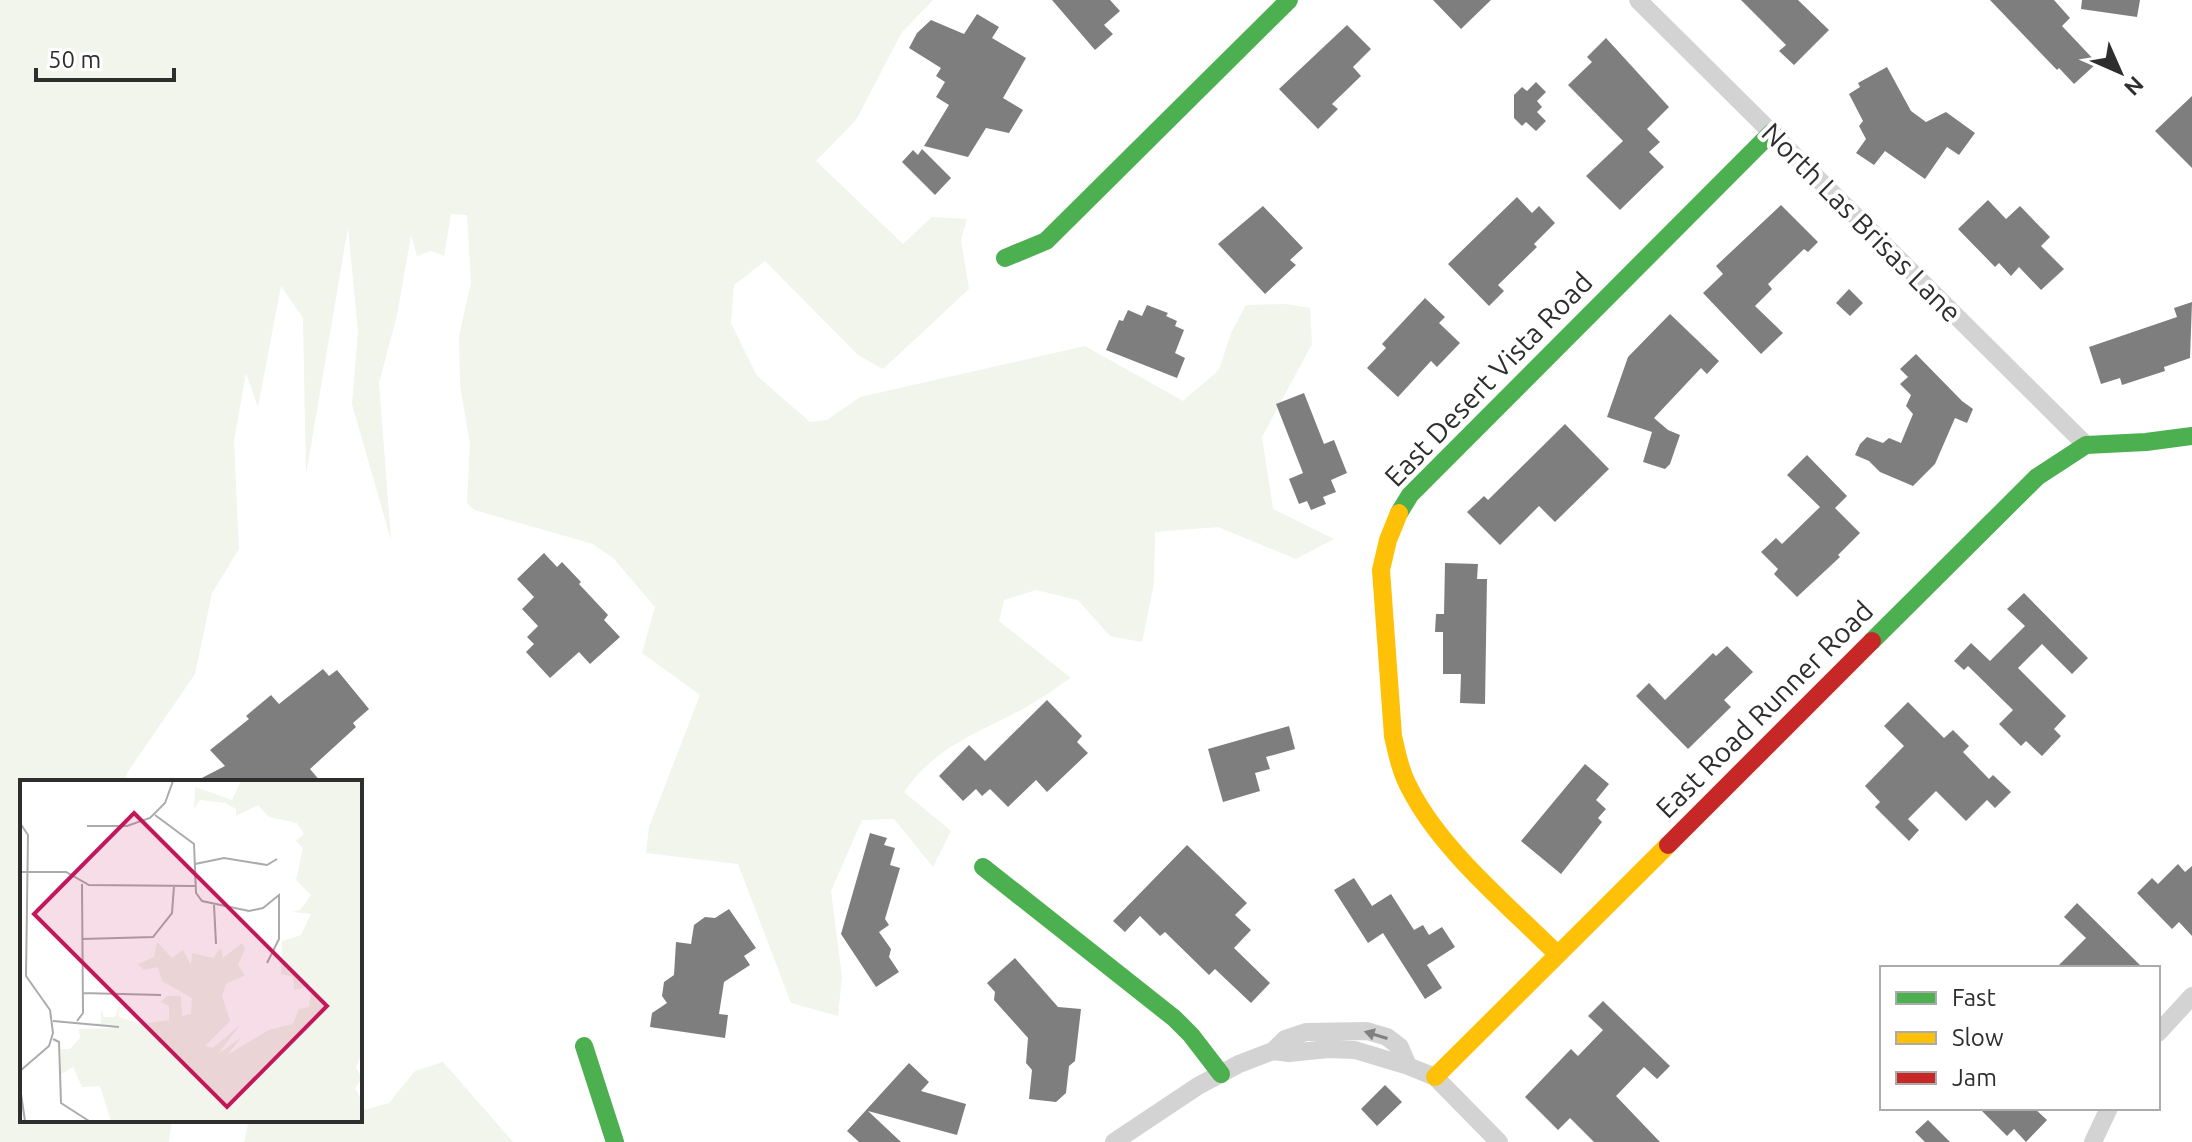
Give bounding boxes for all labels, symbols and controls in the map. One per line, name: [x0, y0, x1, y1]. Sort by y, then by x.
scale bar: [36, 32, 174, 82]
north arrow: [2080, 32, 2160, 112]
text: 50 m: [48, 46, 101, 73]
text: N: [2120, 72, 2149, 101]
street label: North Las Brisas Lane: [1756, 116, 1968, 328]
street label: East Desert Vista Road: [1378, 266, 1598, 492]
street label: East Road Runner Road: [1649, 594, 1879, 824]
inset map: [20, 780, 362, 1122]
legend: [1880, 966, 2160, 1110]
text: Fast: [1952, 984, 1996, 1011]
text: Slow: [1952, 1024, 2004, 1051]
one-way arrow: [1364, 1028, 1388, 1041]
text: Jam: [1952, 1064, 1997, 1091]

